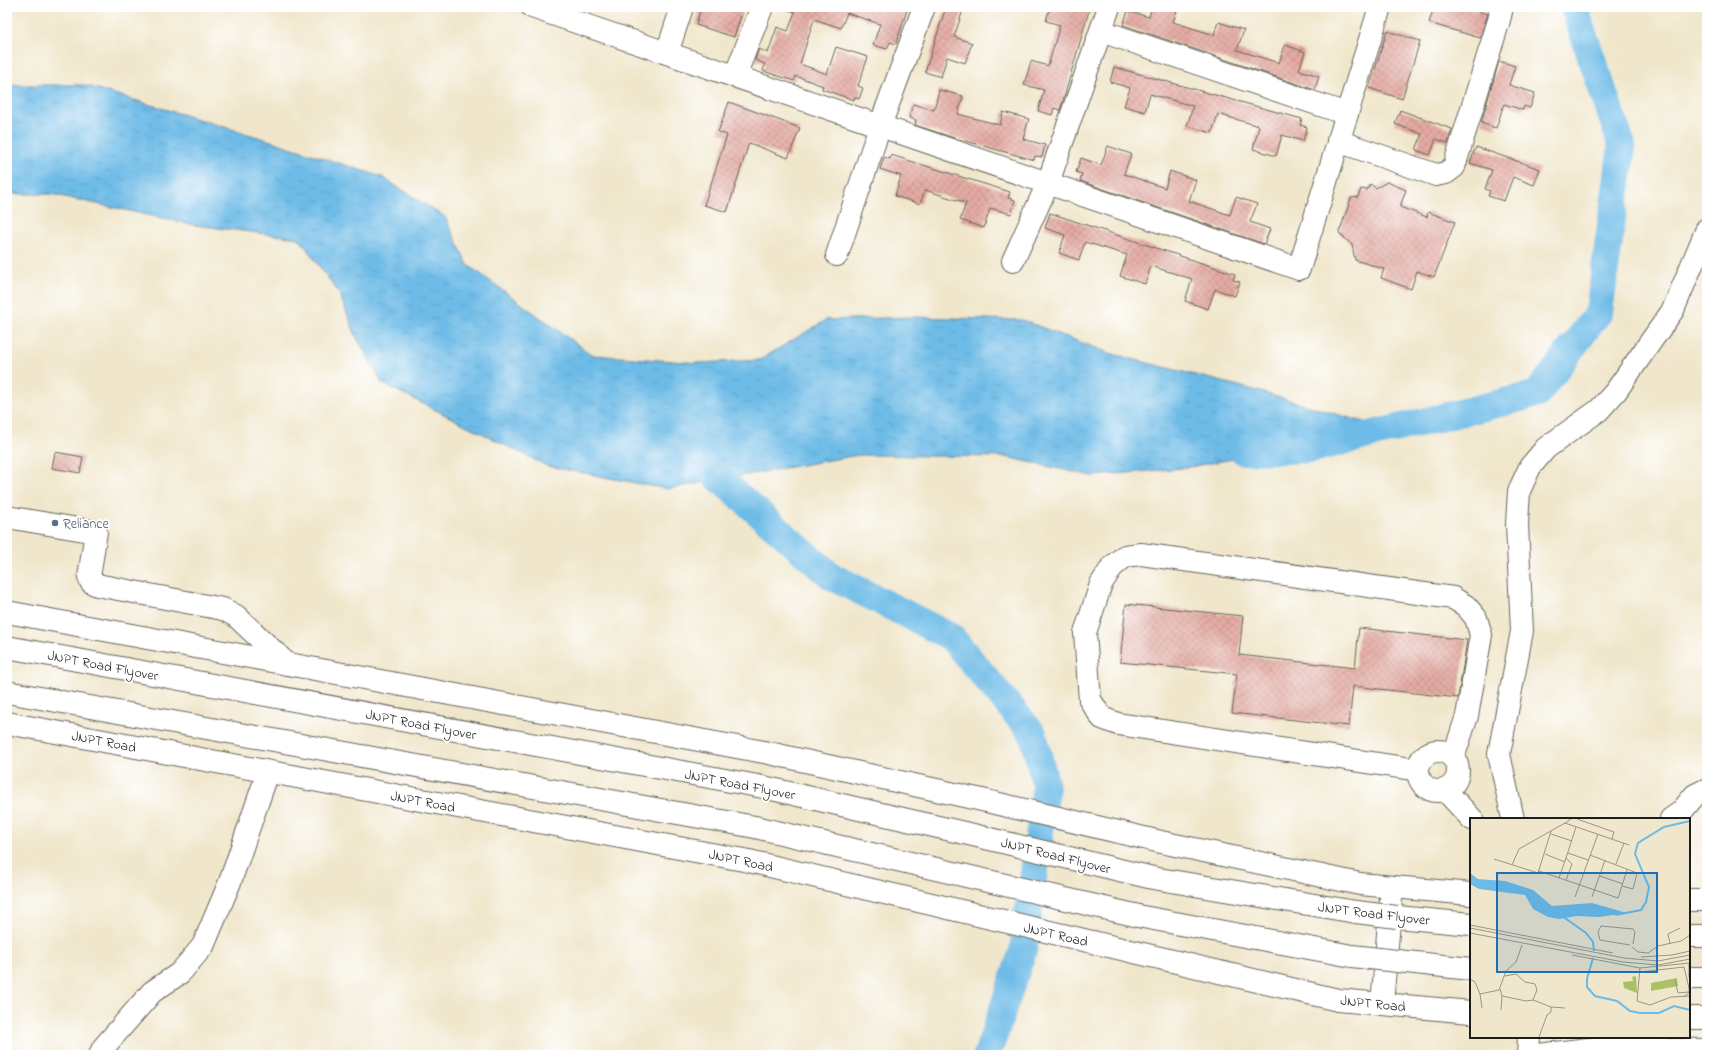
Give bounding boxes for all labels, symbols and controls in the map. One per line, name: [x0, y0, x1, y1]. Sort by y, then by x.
place label: Reliance: [63, 514, 110, 535]
marker: Reliance: [50, 518, 60, 528]
street label: JNPT Road Flyover: [45, 645, 161, 689]
street label: JNPT Road Flyover: [363, 704, 479, 748]
street label: JNPT Road: [70, 726, 138, 759]
street label: JNPT Road Flyover: [682, 764, 798, 808]
street label: JNPT Road: [389, 786, 457, 819]
inset map: [1470, 818, 1690, 1038]
street label: JNPT Road Flyover: [998, 833, 1113, 881]
street label: JNPT Road: [706, 844, 775, 879]
street label: JNPT Road Flyover: [1317, 897, 1432, 933]
street label: JNPT Road: [1021, 918, 1090, 953]
street label: JNPT Road: [1339, 991, 1407, 1018]

